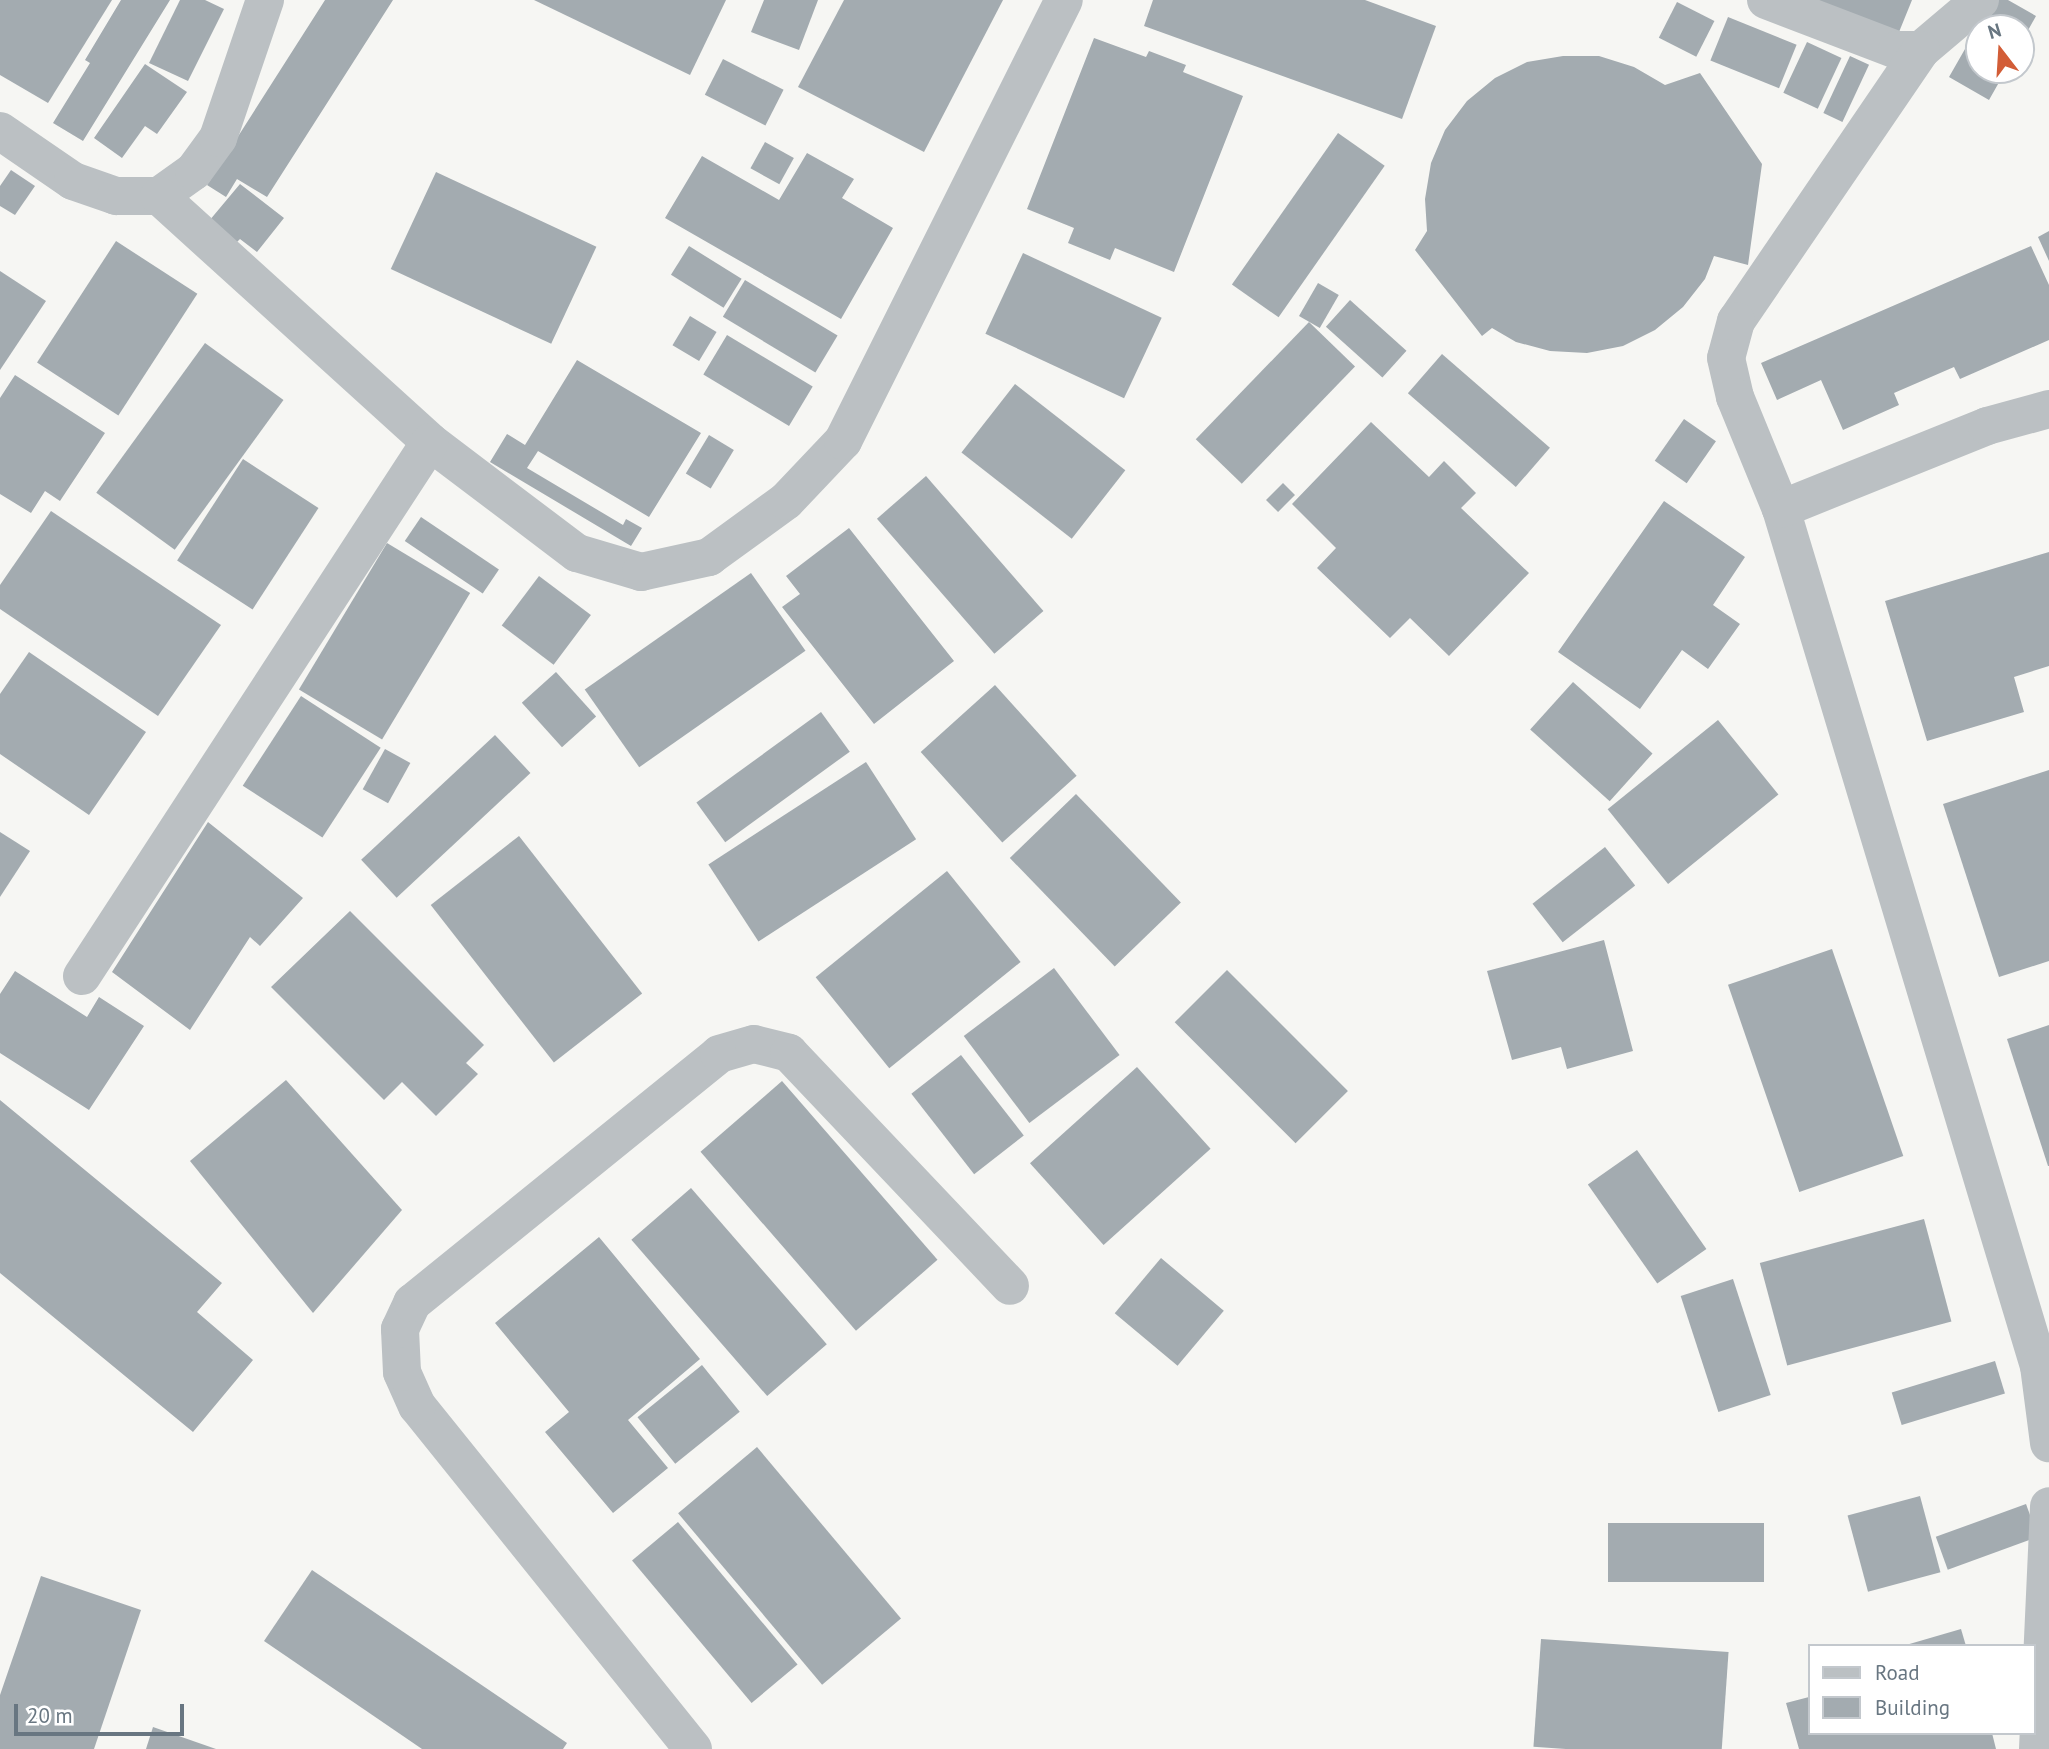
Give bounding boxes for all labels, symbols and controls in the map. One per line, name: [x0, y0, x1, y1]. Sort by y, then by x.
north arrow: [1965, 14, 2035, 84]
text: N: [1985, 18, 2004, 44]
legend: [1808, 1644, 2035, 1735]
text: Road: [1875, 1659, 1919, 1686]
scale bar: [18, 1690, 187, 1734]
text: Building: [1875, 1694, 1950, 1721]
text: 20 m: [27, 1702, 73, 1729]

